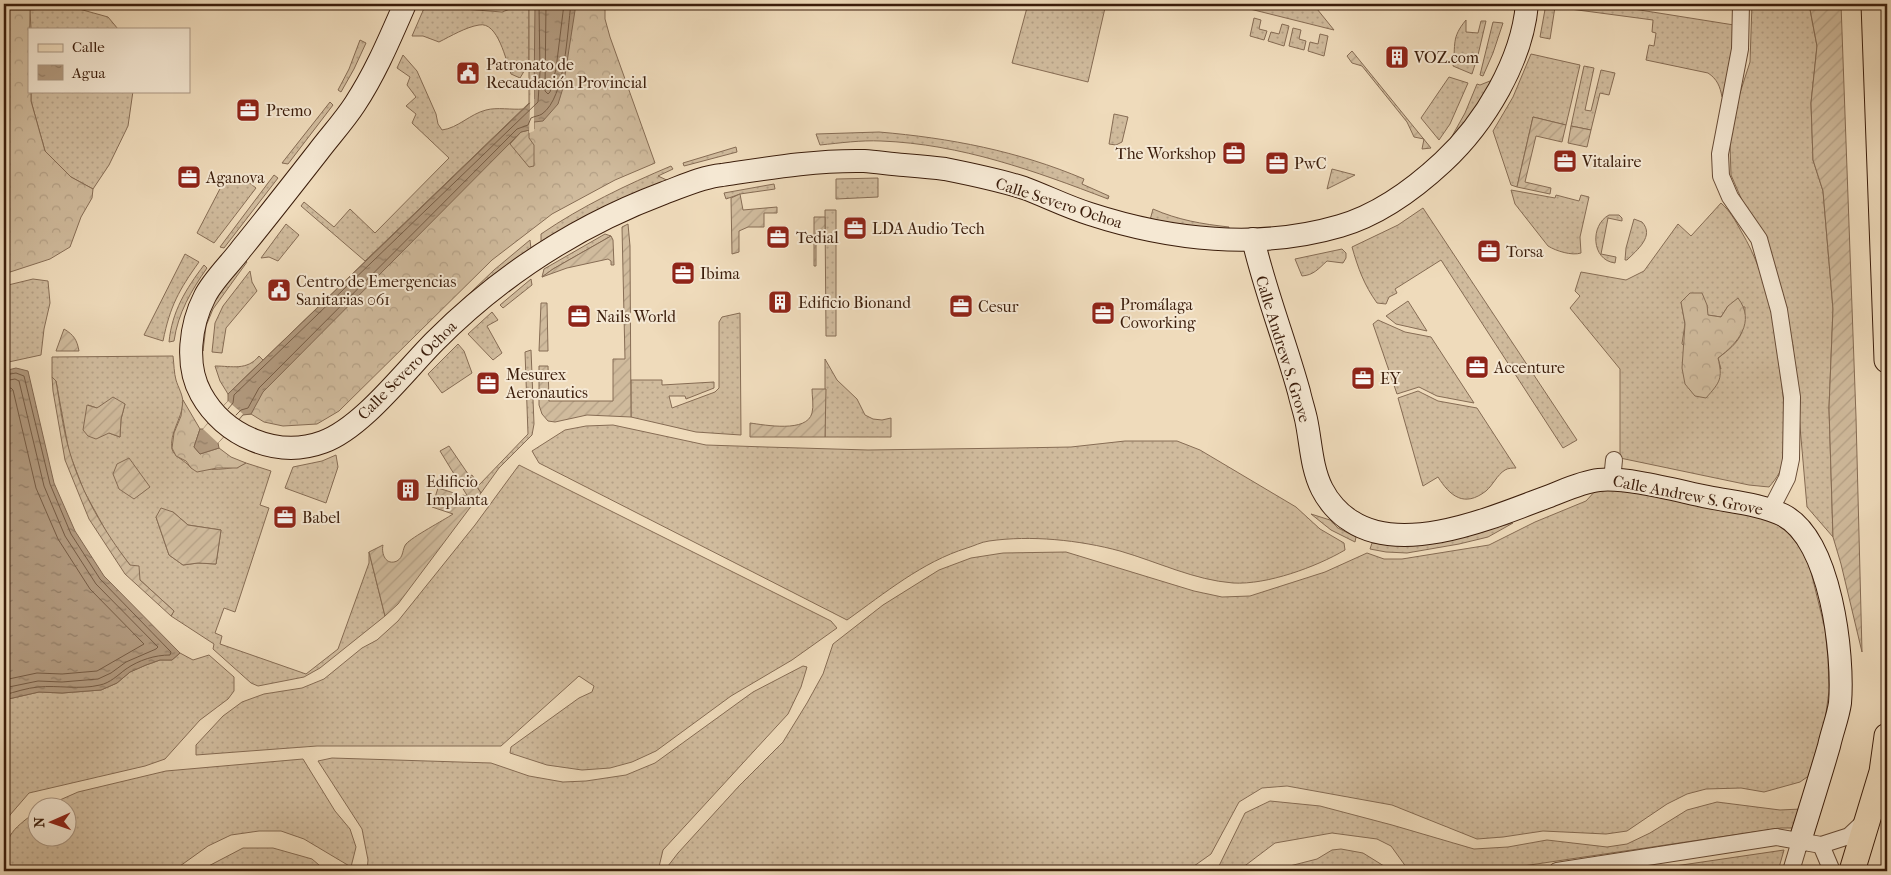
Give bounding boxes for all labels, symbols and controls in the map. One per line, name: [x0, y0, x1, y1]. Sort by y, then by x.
legend: [28, 28, 190, 92]
text: Calle: [72, 38, 105, 56]
building icon: VOZ.com: [1384, 44, 1410, 70]
place label: VOZ.com: [1413, 48, 1480, 67]
place label: Patronato de Recaudación Provincial: [486, 55, 648, 92]
public building icon: Patronato de Recaudación Provincial: [455, 60, 481, 86]
text: Agua: [71, 64, 106, 82]
office icon: Premo: [235, 97, 261, 123]
place label: Premo: [266, 101, 312, 120]
office icon: The Workshop: [1221, 140, 1247, 166]
place label: The Workshop: [1116, 144, 1216, 163]
office icon: Vitalaire: [1552, 148, 1578, 174]
office icon: PwC: [1264, 150, 1290, 176]
place label: Vitalaire: [1581, 152, 1641, 171]
place label: PwC: [1294, 154, 1327, 173]
office icon: Aganova: [176, 164, 202, 190]
place label: Aganova: [205, 168, 265, 187]
street label: Calle Severo Ochoa: [993, 174, 1125, 233]
office icon: LDA Audio Tech: [842, 215, 868, 241]
place label: LDA Audio Tech: [872, 219, 985, 238]
office icon: Tedial: [765, 224, 791, 250]
place label: Tedial: [796, 228, 839, 247]
office icon: Torsa: [1476, 238, 1502, 264]
place label: Torsa: [1506, 242, 1544, 261]
office icon: Ibima: [670, 260, 696, 286]
place label: Ibima: [700, 264, 741, 283]
place label: Centro de Emergencias Sanitarias 061: [296, 272, 456, 309]
street label: Calle Andrew S. Grove: [1252, 273, 1314, 425]
public building icon: Centro de Emergencias Sanitarias 061: [266, 277, 292, 303]
building icon: Edificio Bionand: [767, 289, 793, 315]
place label: Edificio Bionand: [798, 293, 911, 312]
office icon: Cesur: [948, 293, 974, 319]
place label: Promálaga Coworking: [1120, 295, 1196, 332]
place label: Cesur: [978, 297, 1019, 316]
office icon: Promálaga Coworking: [1090, 300, 1116, 326]
office icon: Nails World: [566, 303, 592, 329]
place label: Nails World: [596, 307, 676, 326]
street label: Calle Severo Ochoa: [354, 316, 461, 423]
office icon: Accenture: [1464, 354, 1490, 380]
place label: Accenture: [1493, 358, 1565, 377]
place label: Mesurex Aeronautics: [505, 365, 588, 402]
office icon: EY: [1350, 365, 1376, 391]
place label: EY: [1380, 369, 1402, 388]
office icon: Mesurex Aeronautics: [475, 370, 501, 396]
street label: Calle Andrew S. Grove: [1611, 471, 1765, 519]
place label: Edificio Implanta: [426, 472, 489, 509]
building icon: Edificio Implanta: [395, 477, 421, 503]
office icon: Babel: [272, 504, 298, 530]
place label: Babel: [302, 508, 341, 527]
north arrow: [28, 798, 78, 848]
text: N: [31, 816, 48, 828]

